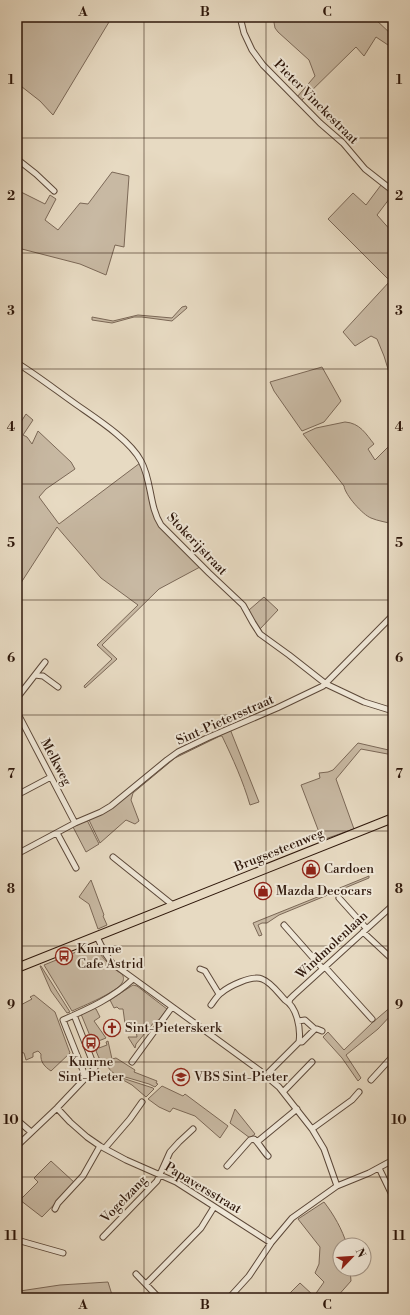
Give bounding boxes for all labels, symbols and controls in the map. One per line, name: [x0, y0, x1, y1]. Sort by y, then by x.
text: A: [77, 4, 88, 20]
text: B: [200, 4, 210, 20]
text: C: [322, 4, 332, 20]
street label: Pieter Vinckestraat: [270, 56, 362, 148]
text: 1: [8, 72, 15, 88]
text: 1: [396, 72, 403, 88]
text: 2: [7, 188, 15, 204]
text: 2: [395, 188, 403, 204]
text: 3: [7, 303, 15, 319]
text: 3: [395, 303, 403, 319]
text: 4: [7, 419, 16, 435]
text: 4: [395, 419, 404, 435]
street label: Stokerijstraat: [163, 510, 231, 579]
text: 5: [7, 535, 15, 551]
text: 5: [395, 535, 403, 551]
text: 6: [7, 650, 15, 666]
text: 6: [395, 650, 403, 666]
street label: Sint-Pietersstraat: [174, 691, 277, 749]
street label: Melkweg: [37, 736, 75, 788]
text: 7: [7, 766, 15, 782]
text: 7: [395, 766, 403, 782]
street label: Brugsesteenweg: [231, 825, 326, 876]
shop icon: Cardoen: [301, 859, 321, 879]
place label: Cardoen: [324, 861, 374, 877]
text: 8: [7, 881, 15, 897]
shop icon: Mazda Decocars: [253, 881, 273, 901]
text: 8: [395, 881, 403, 897]
place label: Mazda Decocars: [276, 883, 372, 899]
street label: Windmolenlaan: [292, 907, 371, 983]
place label: Kuurne Cafe Astrid: [77, 941, 144, 972]
bus stop icon: Kuurne Cafe Astrid: [54, 946, 74, 966]
text: 9: [7, 997, 15, 1013]
text: 9: [395, 997, 403, 1013]
church icon: Sint-Pieterskerk: [102, 1018, 122, 1038]
place label: Sint-Pieterskerk: [125, 1020, 223, 1036]
bus stop icon: Kuurne Sint-Pieter: [81, 1033, 101, 1053]
place label: Kuurne Sint-Pieter: [58, 1054, 124, 1085]
school or university icon: VBS Sint-Pieter: [171, 1067, 191, 1087]
place label: VBS Sint-Pieter: [193, 1069, 289, 1085]
text: 10: [3, 1112, 19, 1128]
text: 10: [391, 1112, 407, 1128]
street label: Papaversstraat: [162, 1159, 245, 1217]
street label: Vogelzang: [97, 1172, 151, 1227]
text: 11: [5, 1228, 18, 1244]
text: 11: [393, 1228, 406, 1244]
north arrow: [332, 1237, 372, 1277]
text: N: [352, 1246, 368, 1260]
text: A: [77, 1297, 88, 1313]
text: B: [200, 1297, 210, 1313]
text: C: [322, 1297, 332, 1313]

